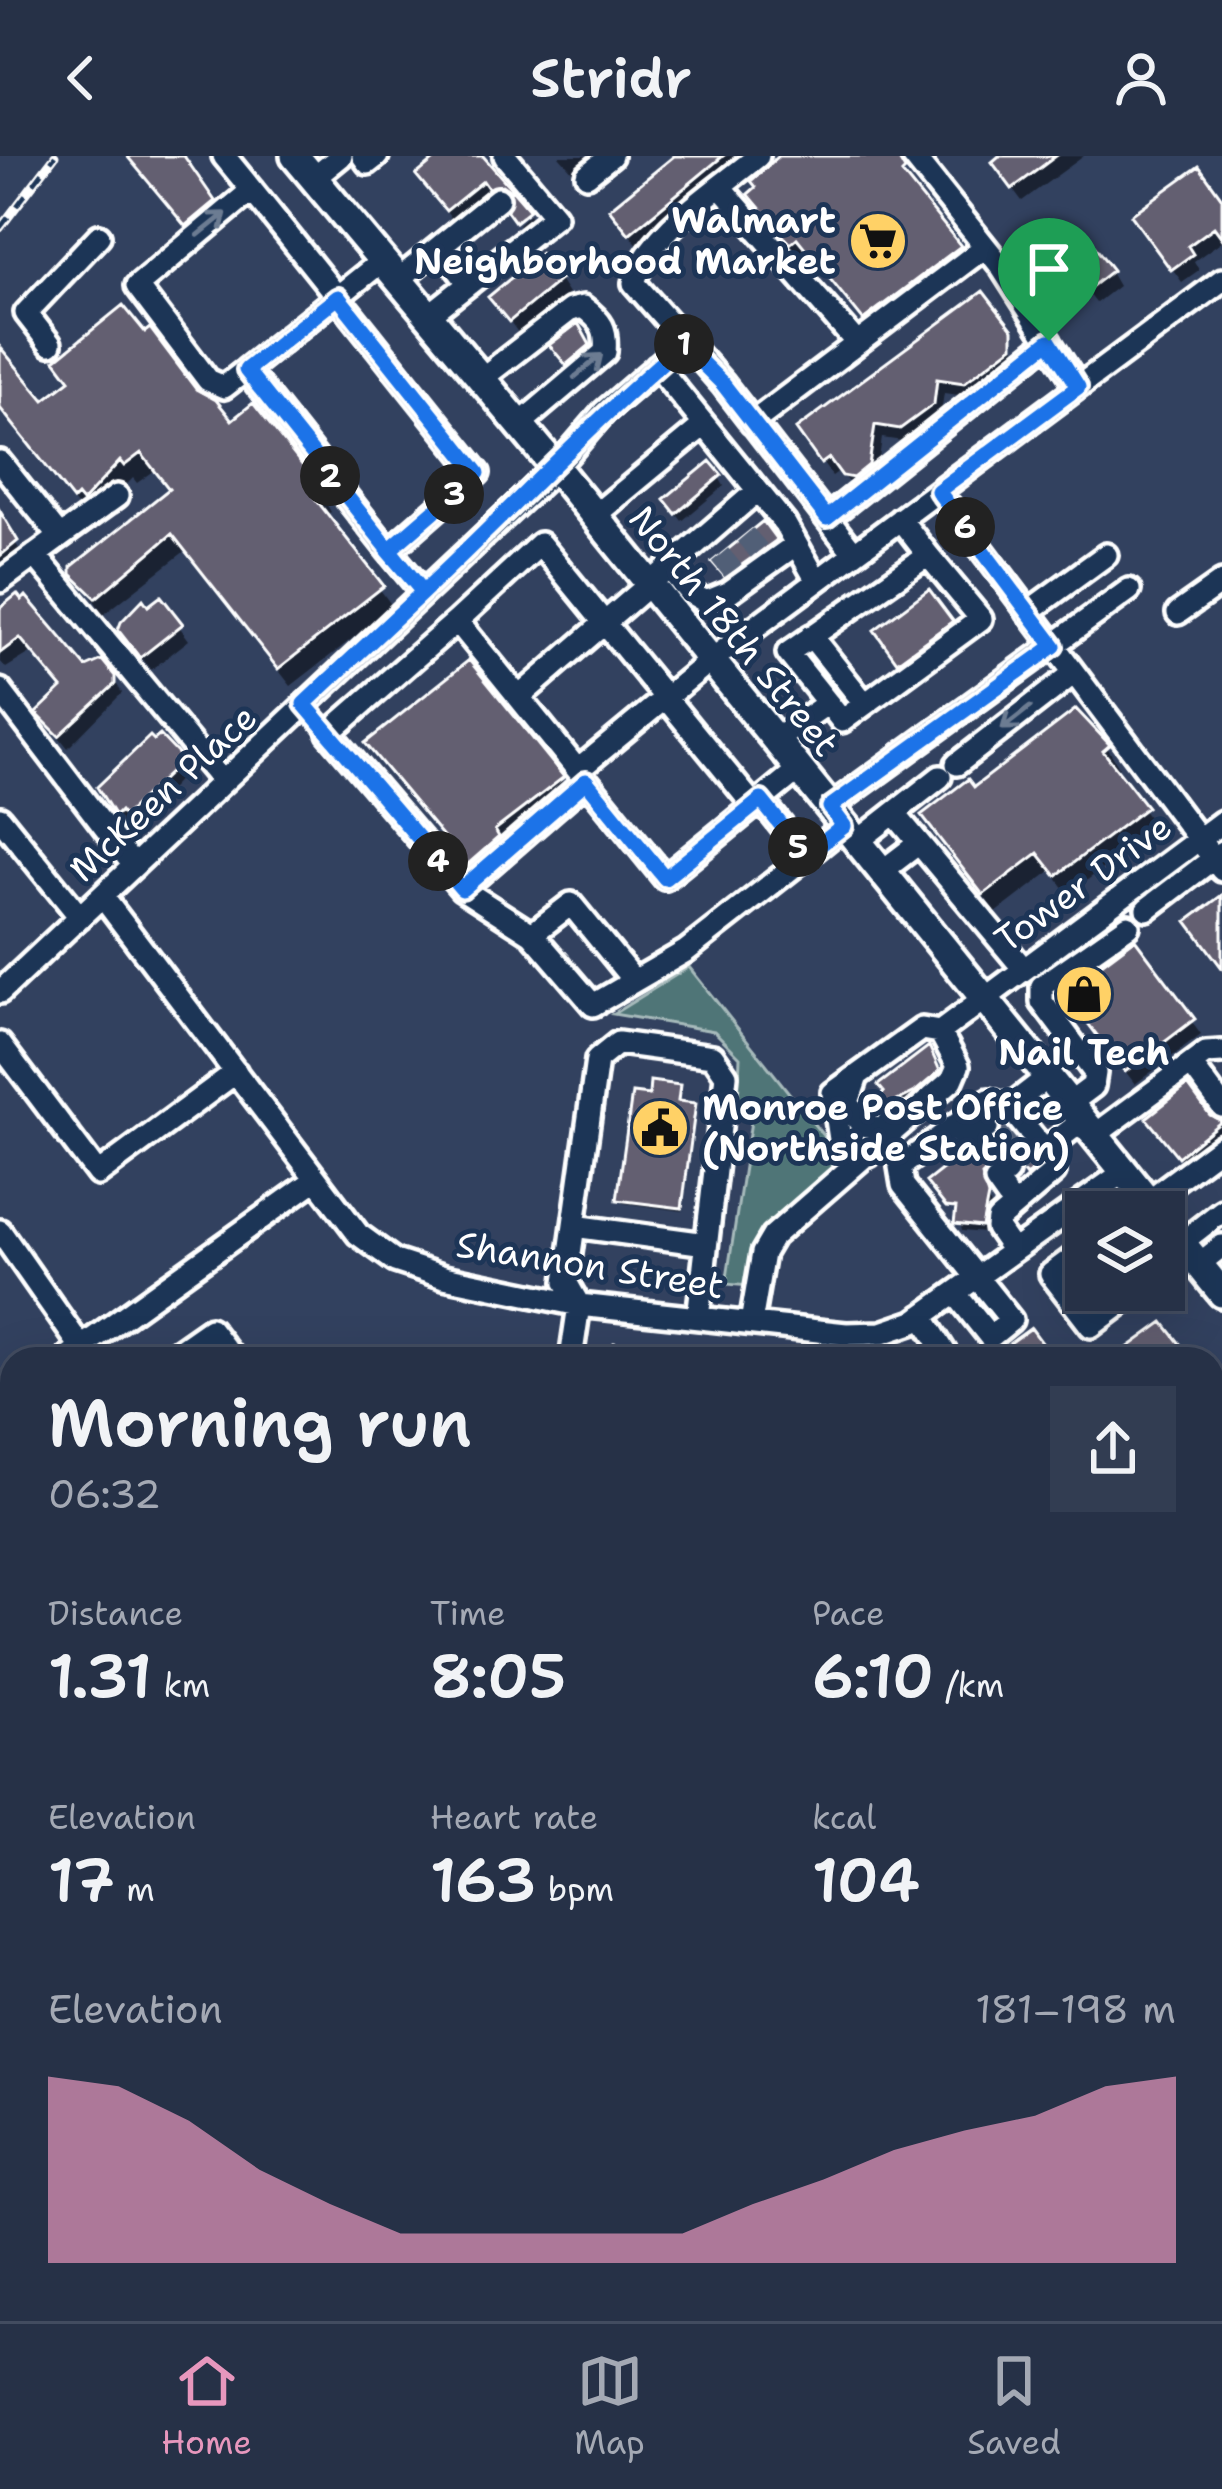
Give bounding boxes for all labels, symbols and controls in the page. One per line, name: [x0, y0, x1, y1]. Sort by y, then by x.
text: Stridr: [530, 42, 692, 114]
icon: back: [48, 45, 114, 111]
icon: person: [1108, 45, 1174, 111]
place label: Walmart Neighborhood Market: [414, 196, 836, 286]
one-way arrow: [196, 210, 227, 238]
supermarket icon: Walmart Neighborhood Market: [847, 210, 909, 272]
pin: [998, 218, 1100, 341]
icon: arrive: [1016, 236, 1082, 302]
pin: 1: [654, 314, 714, 374]
text: 1: [676, 321, 692, 366]
one-way arrow: [572, 353, 603, 381]
pin: 2: [300, 446, 360, 506]
text: 2: [318, 453, 342, 498]
pin: 3: [424, 464, 484, 524]
text: 3: [442, 471, 466, 516]
street label: North 18th Street: [618, 495, 850, 767]
pin: 6: [935, 497, 995, 557]
text: 6: [953, 504, 977, 549]
street label: McKeen Place: [59, 693, 267, 893]
one-way arrow: [1000, 704, 1032, 731]
street label: Tower Drive: [985, 802, 1181, 964]
pin: 5: [768, 817, 828, 877]
text: 5: [788, 824, 808, 869]
pin: 4: [408, 831, 468, 891]
text: 4: [426, 838, 450, 883]
shop icon: Nail Tech: [1053, 963, 1115, 1025]
place label: Nail Tech: [998, 1028, 1170, 1077]
place label: Monroe Post Office (Northside Station): [702, 1083, 1070, 1173]
public building icon: Monroe Post Office (Northside Station): [629, 1097, 691, 1159]
map controls: [1065, 1191, 1185, 1311]
button: layers: [1065, 1191, 1185, 1311]
street label: Shannon Street: [453, 1220, 727, 1310]
text: Morning run: [48, 1379, 472, 1467]
button: share: [1050, 1386, 1176, 1512]
text: 06:32: [48, 1468, 161, 1520]
text: Distance: [48, 1591, 183, 1636]
text: Time: [430, 1591, 506, 1636]
text: Pace: [812, 1591, 885, 1636]
text: 1.31: [48, 1636, 152, 1716]
text: 8:05: [430, 1636, 566, 1716]
text: 6:10: [812, 1636, 934, 1716]
text: km: [152, 1663, 210, 1708]
text: /km: [934, 1663, 1004, 1708]
text: Elevation: [48, 1795, 196, 1840]
text: Heart rate: [430, 1795, 598, 1840]
text: kcal: [812, 1795, 876, 1840]
text: 17: [48, 1840, 115, 1920]
text: 163: [430, 1840, 536, 1920]
text: 104: [812, 1840, 920, 1920]
text: m: [115, 1867, 155, 1912]
text: bpm: [536, 1867, 614, 1912]
text: Elevation: [48, 1983, 223, 2035]
text: 181–198 m: [975, 1983, 1176, 2035]
tab: Home: [161, 2348, 252, 2465]
tab: Map: [574, 2348, 645, 2465]
tab: Saved: [967, 2348, 1061, 2465]

